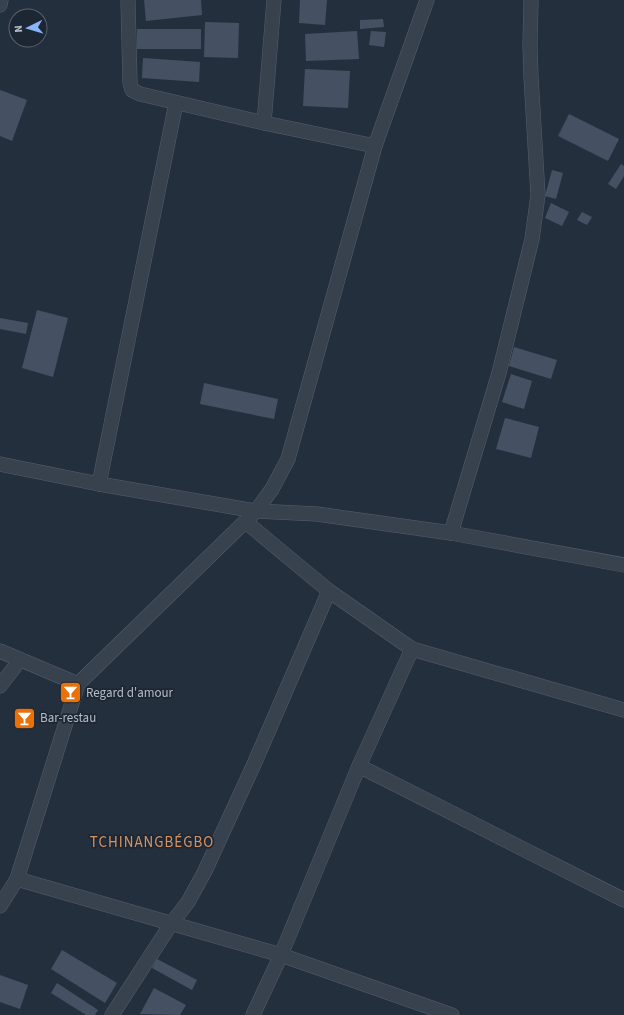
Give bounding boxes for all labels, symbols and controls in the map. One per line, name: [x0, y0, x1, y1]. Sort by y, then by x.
north arrow: [8, 8, 48, 48]
text: N: [11, 25, 26, 33]
bar icon: Regard d'amour: [58, 680, 84, 706]
place label: Regard d'amour: [86, 684, 174, 702]
bar icon: Bar-restau: [11, 705, 37, 731]
place label: Bar-restau: [40, 709, 96, 727]
district label: TCHINANGBÉGBO: [90, 832, 214, 853]

